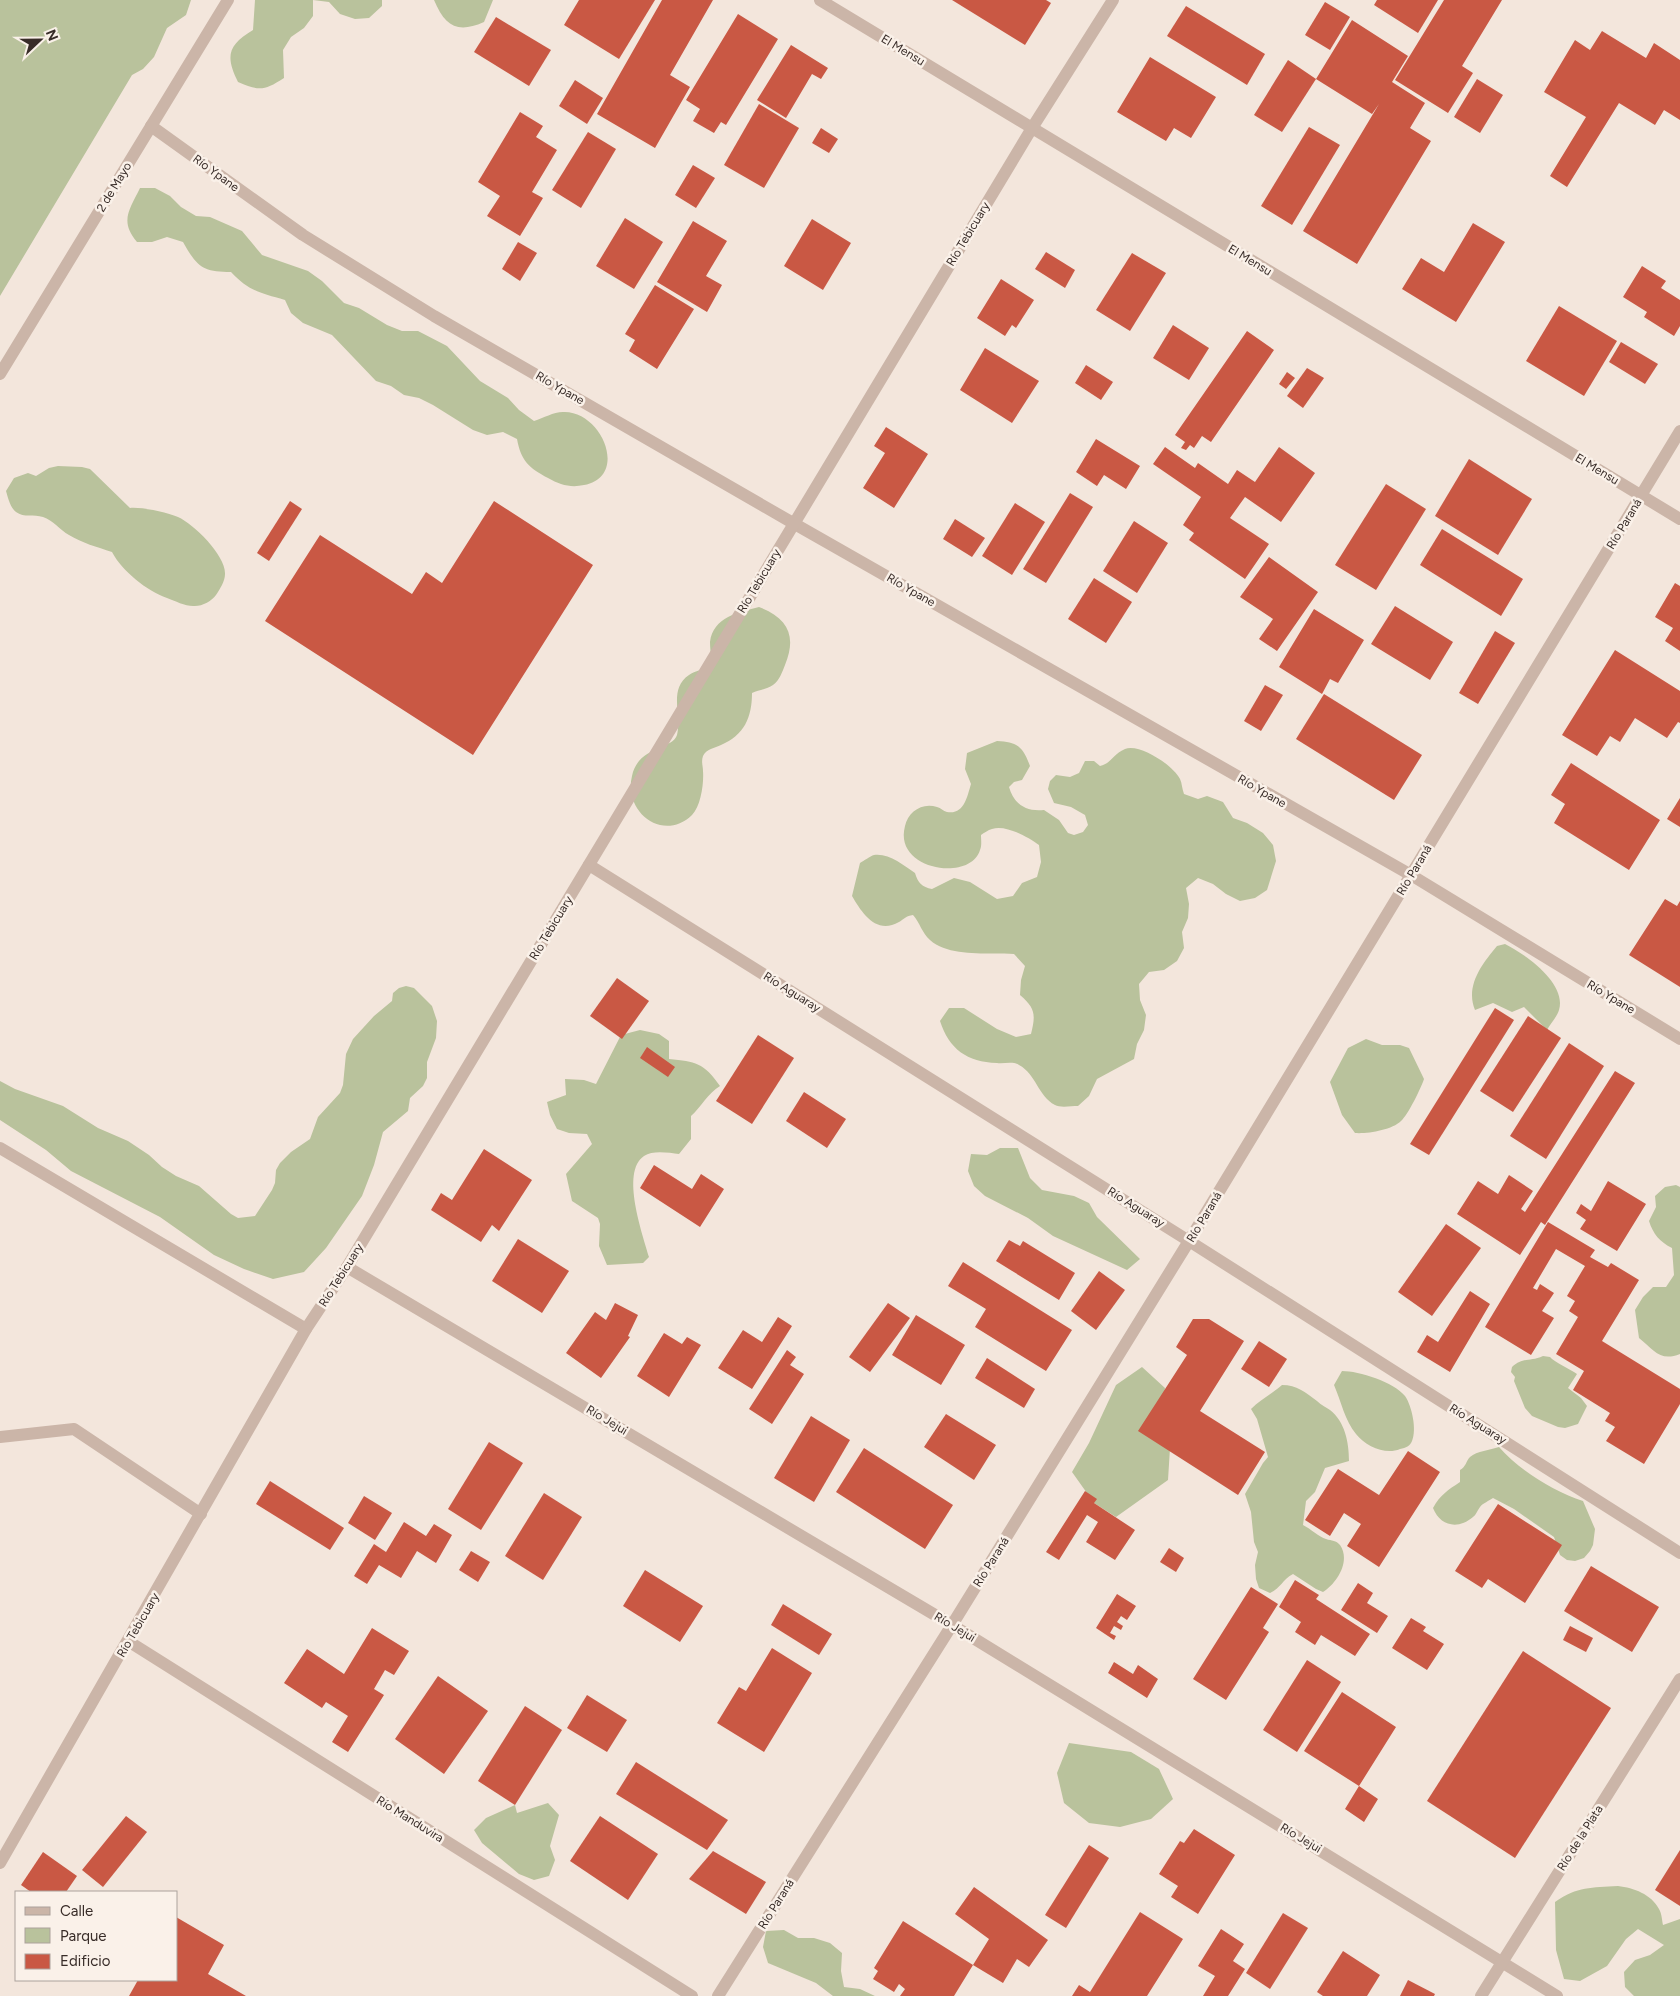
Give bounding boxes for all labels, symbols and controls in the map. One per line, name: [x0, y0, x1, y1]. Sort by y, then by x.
north arrow: [15, 15, 65, 65]
text: N: [42, 27, 61, 44]
street label: El Mensu: [879, 32, 927, 68]
street label: Río Ypane: [190, 152, 242, 195]
street label: 2 de Mayo: [94, 160, 134, 214]
street label: Río Tebicuary: [943, 199, 993, 269]
street label: El Mensu: [1226, 242, 1274, 278]
street label: Río Ypane: [533, 369, 587, 408]
street label: El Mensu: [1573, 451, 1621, 487]
street label: Río Paraná: [1604, 496, 1644, 552]
street label: Río Tebicuary: [734, 546, 784, 616]
street label: Río Ypane: [884, 571, 938, 610]
street label: Río Ypane: [1235, 772, 1289, 811]
street label: Río Paraná: [1394, 842, 1434, 898]
street label: Río Tebicuary: [526, 893, 576, 963]
street label: Río Aguaray: [761, 969, 824, 1015]
street label: Río Ypane: [1584, 977, 1638, 1017]
street label: Río Aguaray: [1105, 1184, 1168, 1230]
street label: Río Paraná: [1184, 1189, 1224, 1245]
street label: Río Tebicuary: [316, 1240, 366, 1309]
street label: Río Aguaray: [1447, 1401, 1510, 1447]
street label: Río Jejui: [584, 1402, 630, 1438]
street label: Río Paraná: [970, 1534, 1012, 1590]
street label: Río Tebicuary: [114, 1590, 162, 1660]
street label: Río Jejui: [932, 1609, 978, 1645]
street label: Río Manduvira: [374, 1793, 446, 1845]
street label: Río de la Plata: [1554, 1803, 1606, 1873]
street label: Río Jejui: [1278, 1820, 1324, 1856]
street label: Río Paraná: [755, 1876, 797, 1932]
legend: [15, 1891, 178, 1981]
text: Calle: [60, 1902, 93, 1920]
text: Parque: [60, 1927, 107, 1945]
text: Edificio: [60, 1952, 111, 1970]

